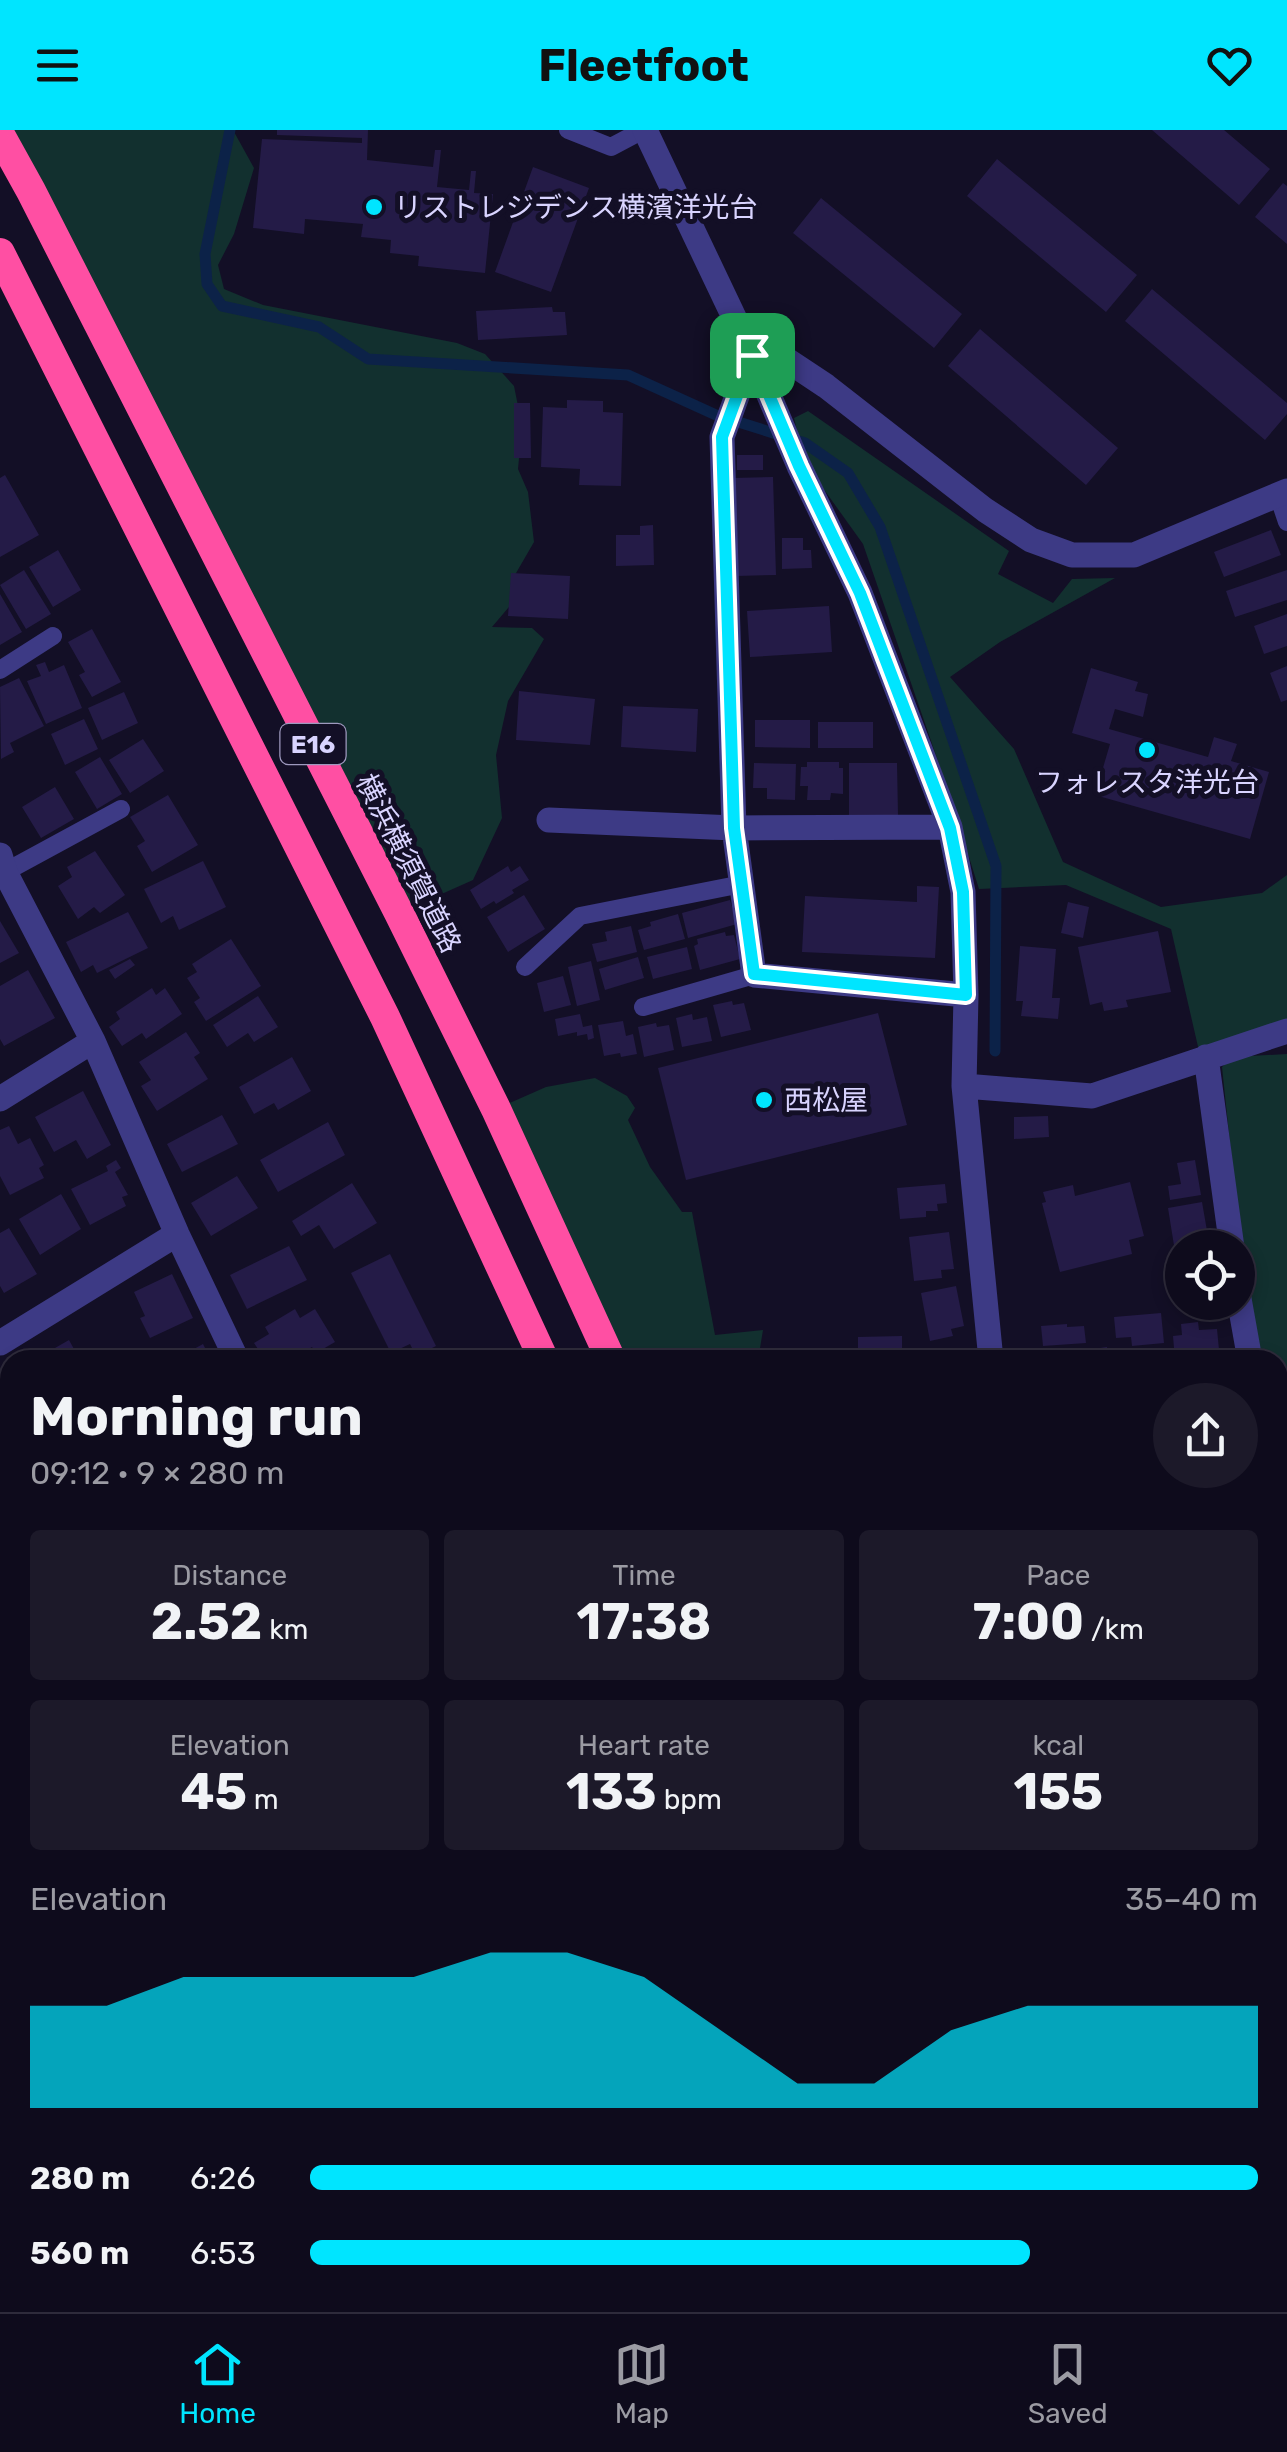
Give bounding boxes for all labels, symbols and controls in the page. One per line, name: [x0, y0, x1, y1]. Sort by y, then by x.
icon: menu: [30, 38, 85, 93]
icon: heart: [1202, 38, 1257, 93]
text: Fleetfoot: [538, 39, 749, 92]
place label: リストレジデンス横濱洋光台: [394, 191, 757, 224]
marker: リストレジデンス横濱洋光台: [363, 196, 385, 218]
pin: [710, 313, 795, 398]
icon: arrive: [725, 328, 780, 383]
road number: E16: [280, 724, 346, 764]
marker: フォレスタ洋光台: [1136, 739, 1158, 761]
place label: フォレスタ洋光台: [1035, 766, 1259, 799]
street label: 横浜横須賀道路: [349, 768, 468, 958]
place label: 西松屋: [784, 1084, 868, 1117]
marker: 西松屋: [753, 1089, 775, 1111]
map controls: [1165, 1230, 1255, 1320]
button: locate: [1165, 1230, 1255, 1320]
button: share: [1153, 1383, 1258, 1488]
text: Morning run: [30, 1384, 363, 1449]
text: 09:12 · 9 × 280 m: [30, 1454, 285, 1492]
text: Distance: [172, 1559, 287, 1592]
text: Time: [612, 1559, 676, 1592]
text: Pace: [1026, 1559, 1090, 1592]
text: 2.52: [151, 1592, 262, 1652]
text: 17:38: [577, 1592, 711, 1652]
text: 7:00: [973, 1592, 1084, 1652]
text: km: [262, 1613, 309, 1646]
text: /km: [1084, 1613, 1144, 1646]
text: Elevation: [170, 1729, 290, 1762]
text: Heart rate: [578, 1729, 710, 1762]
text: kcal: [1033, 1729, 1084, 1762]
text: 45: [181, 1762, 247, 1822]
text: 133: [566, 1762, 657, 1822]
text: 155: [1014, 1762, 1103, 1822]
text: m: [247, 1783, 279, 1816]
text: bpm: [657, 1783, 722, 1816]
text: Elevation: [30, 1880, 167, 1918]
text: 35–40 m: [1125, 1880, 1258, 1918]
text: 280 m: [30, 2159, 130, 2197]
text: 6:26: [190, 2159, 256, 2197]
text: 560 m: [30, 2234, 129, 2272]
text: 6:53: [190, 2234, 256, 2272]
tab: Home: [179, 2337, 256, 2430]
tab: Map: [614, 2337, 669, 2430]
tab: Saved: [1028, 2337, 1108, 2430]

